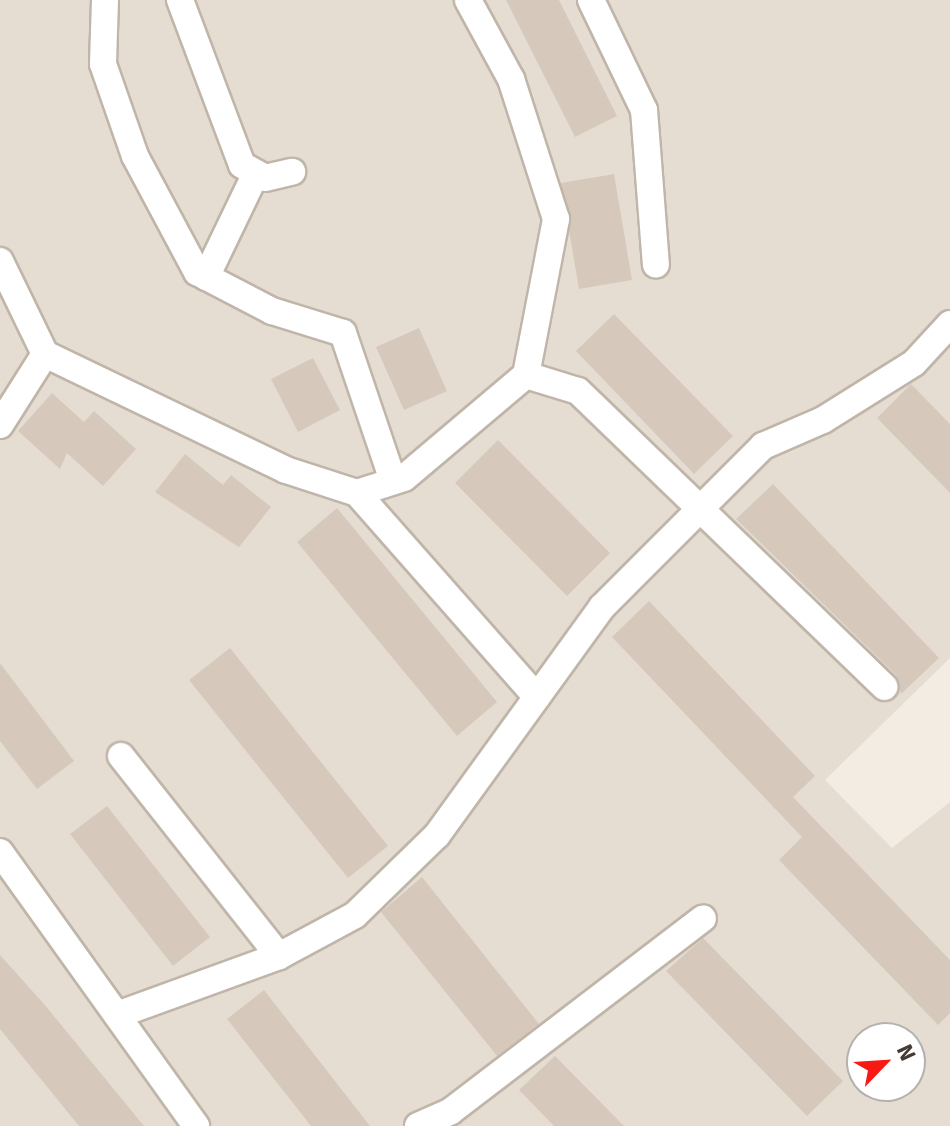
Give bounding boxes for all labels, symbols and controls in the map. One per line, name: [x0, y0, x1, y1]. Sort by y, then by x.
north arrow: [846, 1022, 926, 1102]
text: N: [891, 1040, 922, 1065]

